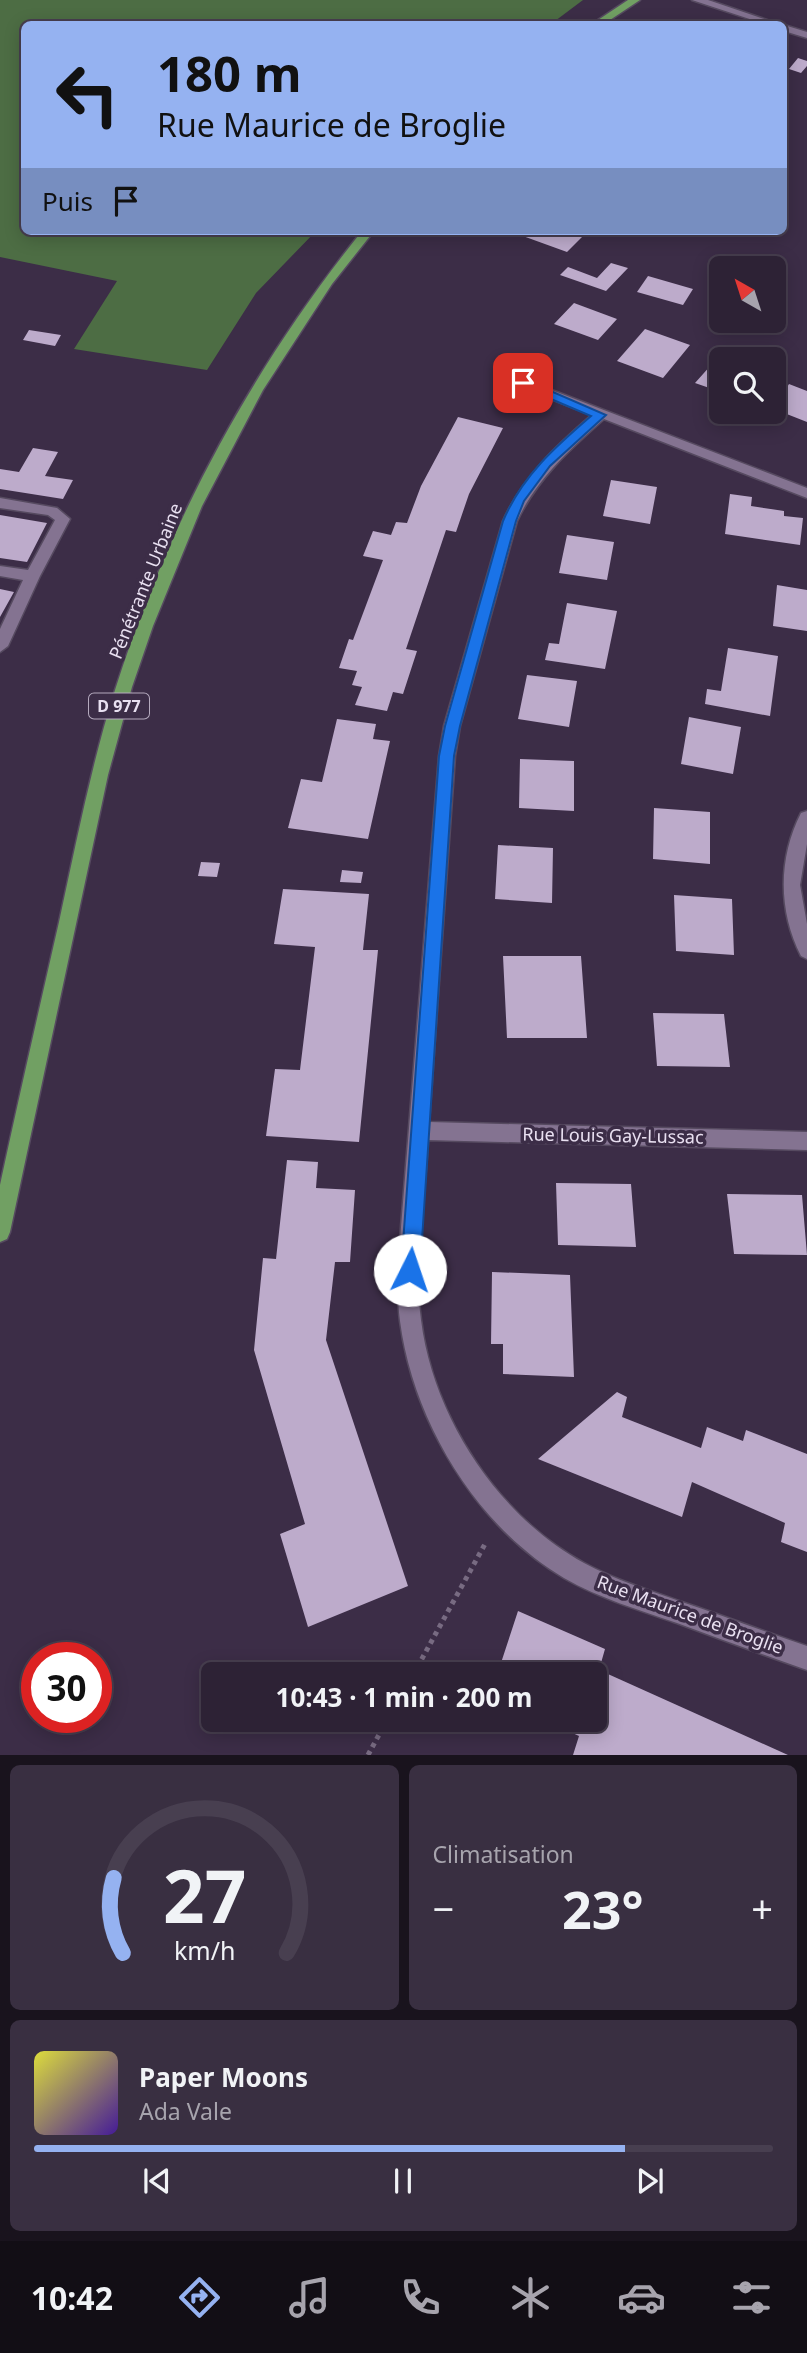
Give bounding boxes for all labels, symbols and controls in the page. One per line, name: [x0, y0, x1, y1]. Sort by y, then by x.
text: 180 m: [157, 40, 302, 106]
icon: left: [42, 49, 133, 140]
text: Rue Maurice de Broglie: [157, 103, 506, 146]
icon: arrive: [107, 182, 145, 220]
text: Puis: [42, 183, 93, 219]
north arrow: [709, 256, 786, 332]
map controls: [709, 256, 786, 424]
button: search: [709, 347, 786, 424]
pin: [493, 353, 553, 413]
icon: arrive: [504, 364, 542, 402]
street label: Pénétrante Urbaine: [103, 499, 187, 662]
road number: D 977: [89, 694, 149, 719]
street label: Rue Louis Gay-Lussac: [522, 1121, 704, 1149]
position arrow: [373, 1233, 447, 1307]
street label: Rue Maurice de Broglie: [594, 1569, 787, 1659]
speed limit sign: 30: [21, 1642, 112, 1733]
text: 10:43 · 1 min · 200 m: [276, 1679, 532, 1715]
text: Climatisation: [433, 1838, 574, 1870]
text: 27: [163, 1846, 246, 1945]
text: 23°: [562, 1873, 644, 1944]
text: −: [433, 1882, 454, 1934]
text: +: [751, 1882, 773, 1934]
text: km/h: [173, 1933, 235, 1967]
text: Paper Moons: [139, 2059, 308, 2095]
text: Ada Vale: [139, 2095, 232, 2127]
icon: previous: [138, 2162, 176, 2200]
icon: pause: [384, 2162, 422, 2200]
icon: next: [631, 2162, 669, 2200]
icon: directions: [175, 2273, 224, 2322]
icon: music: [285, 2273, 334, 2322]
icon: phone: [396, 2273, 445, 2322]
icon: climate: [506, 2273, 555, 2322]
icon: car: [617, 2273, 666, 2322]
icon: filters: [727, 2273, 776, 2322]
text: 10:42: [31, 2276, 113, 2319]

